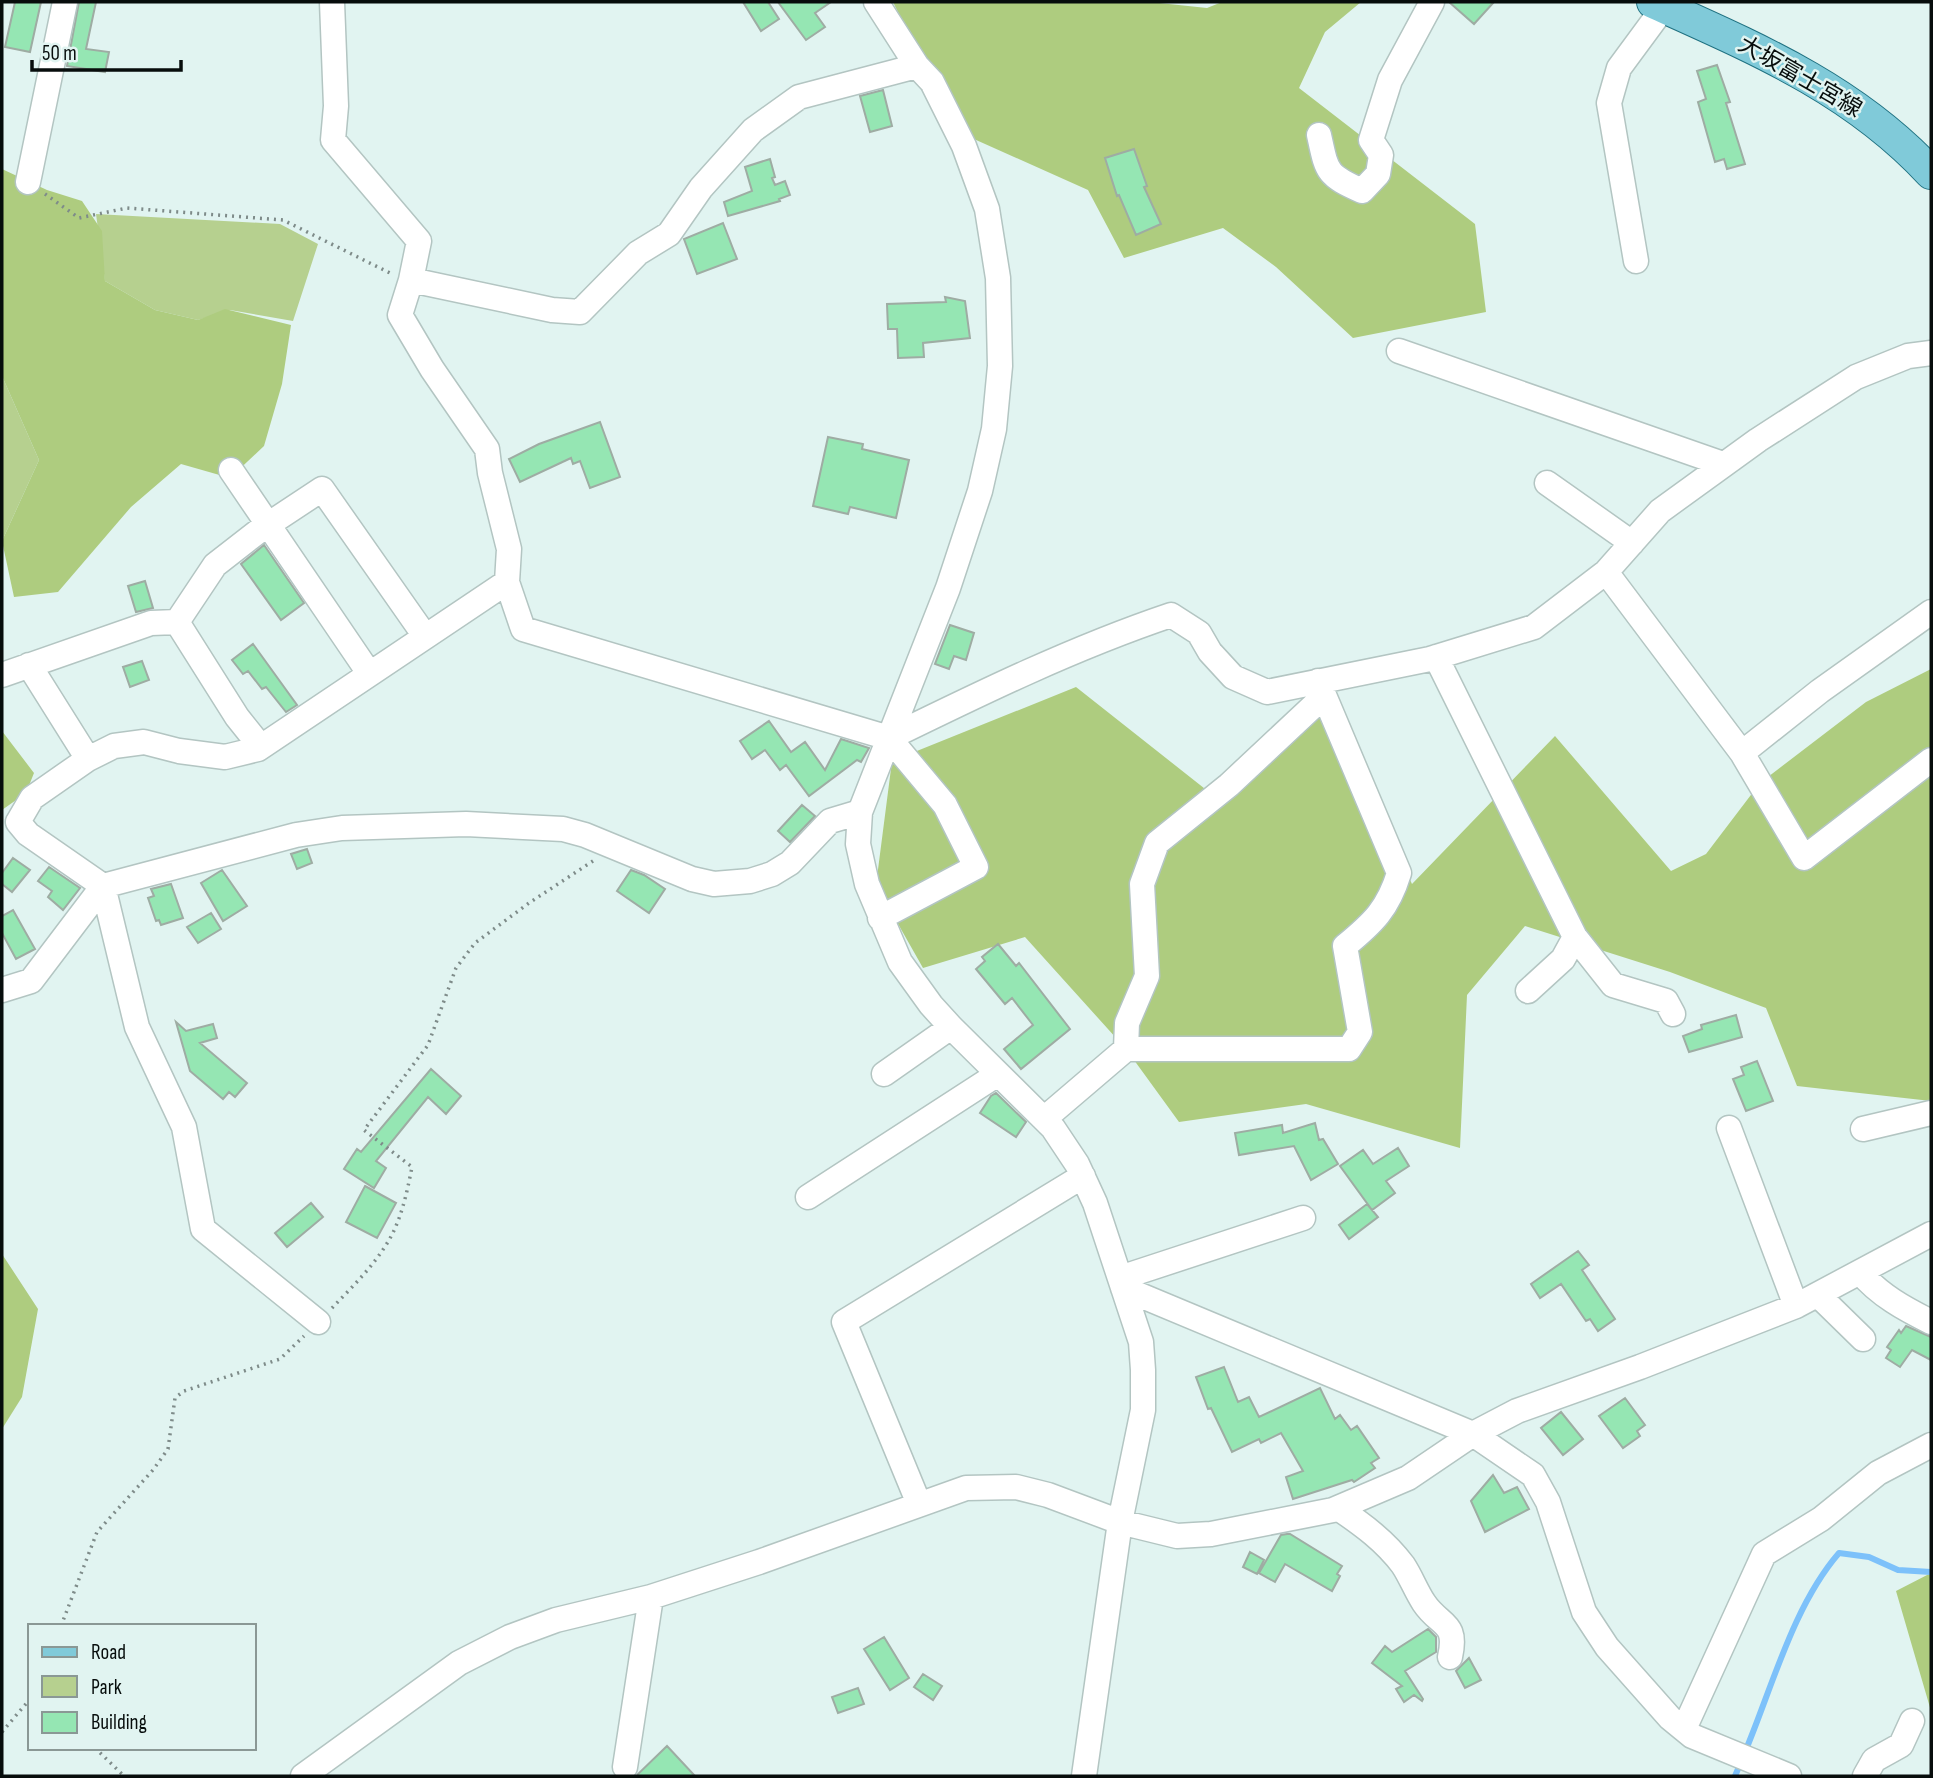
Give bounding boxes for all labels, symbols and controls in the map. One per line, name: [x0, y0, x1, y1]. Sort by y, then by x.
scale bar: [32, 28, 180, 72]
street label: 大坂富士宮線: [1733, 30, 1867, 124]
text: 50 m: [42, 41, 77, 66]
legend: [28, 1624, 256, 1750]
text: Road: [91, 1640, 126, 1665]
text: Park: [91, 1675, 122, 1700]
text: Building: [91, 1710, 147, 1735]

